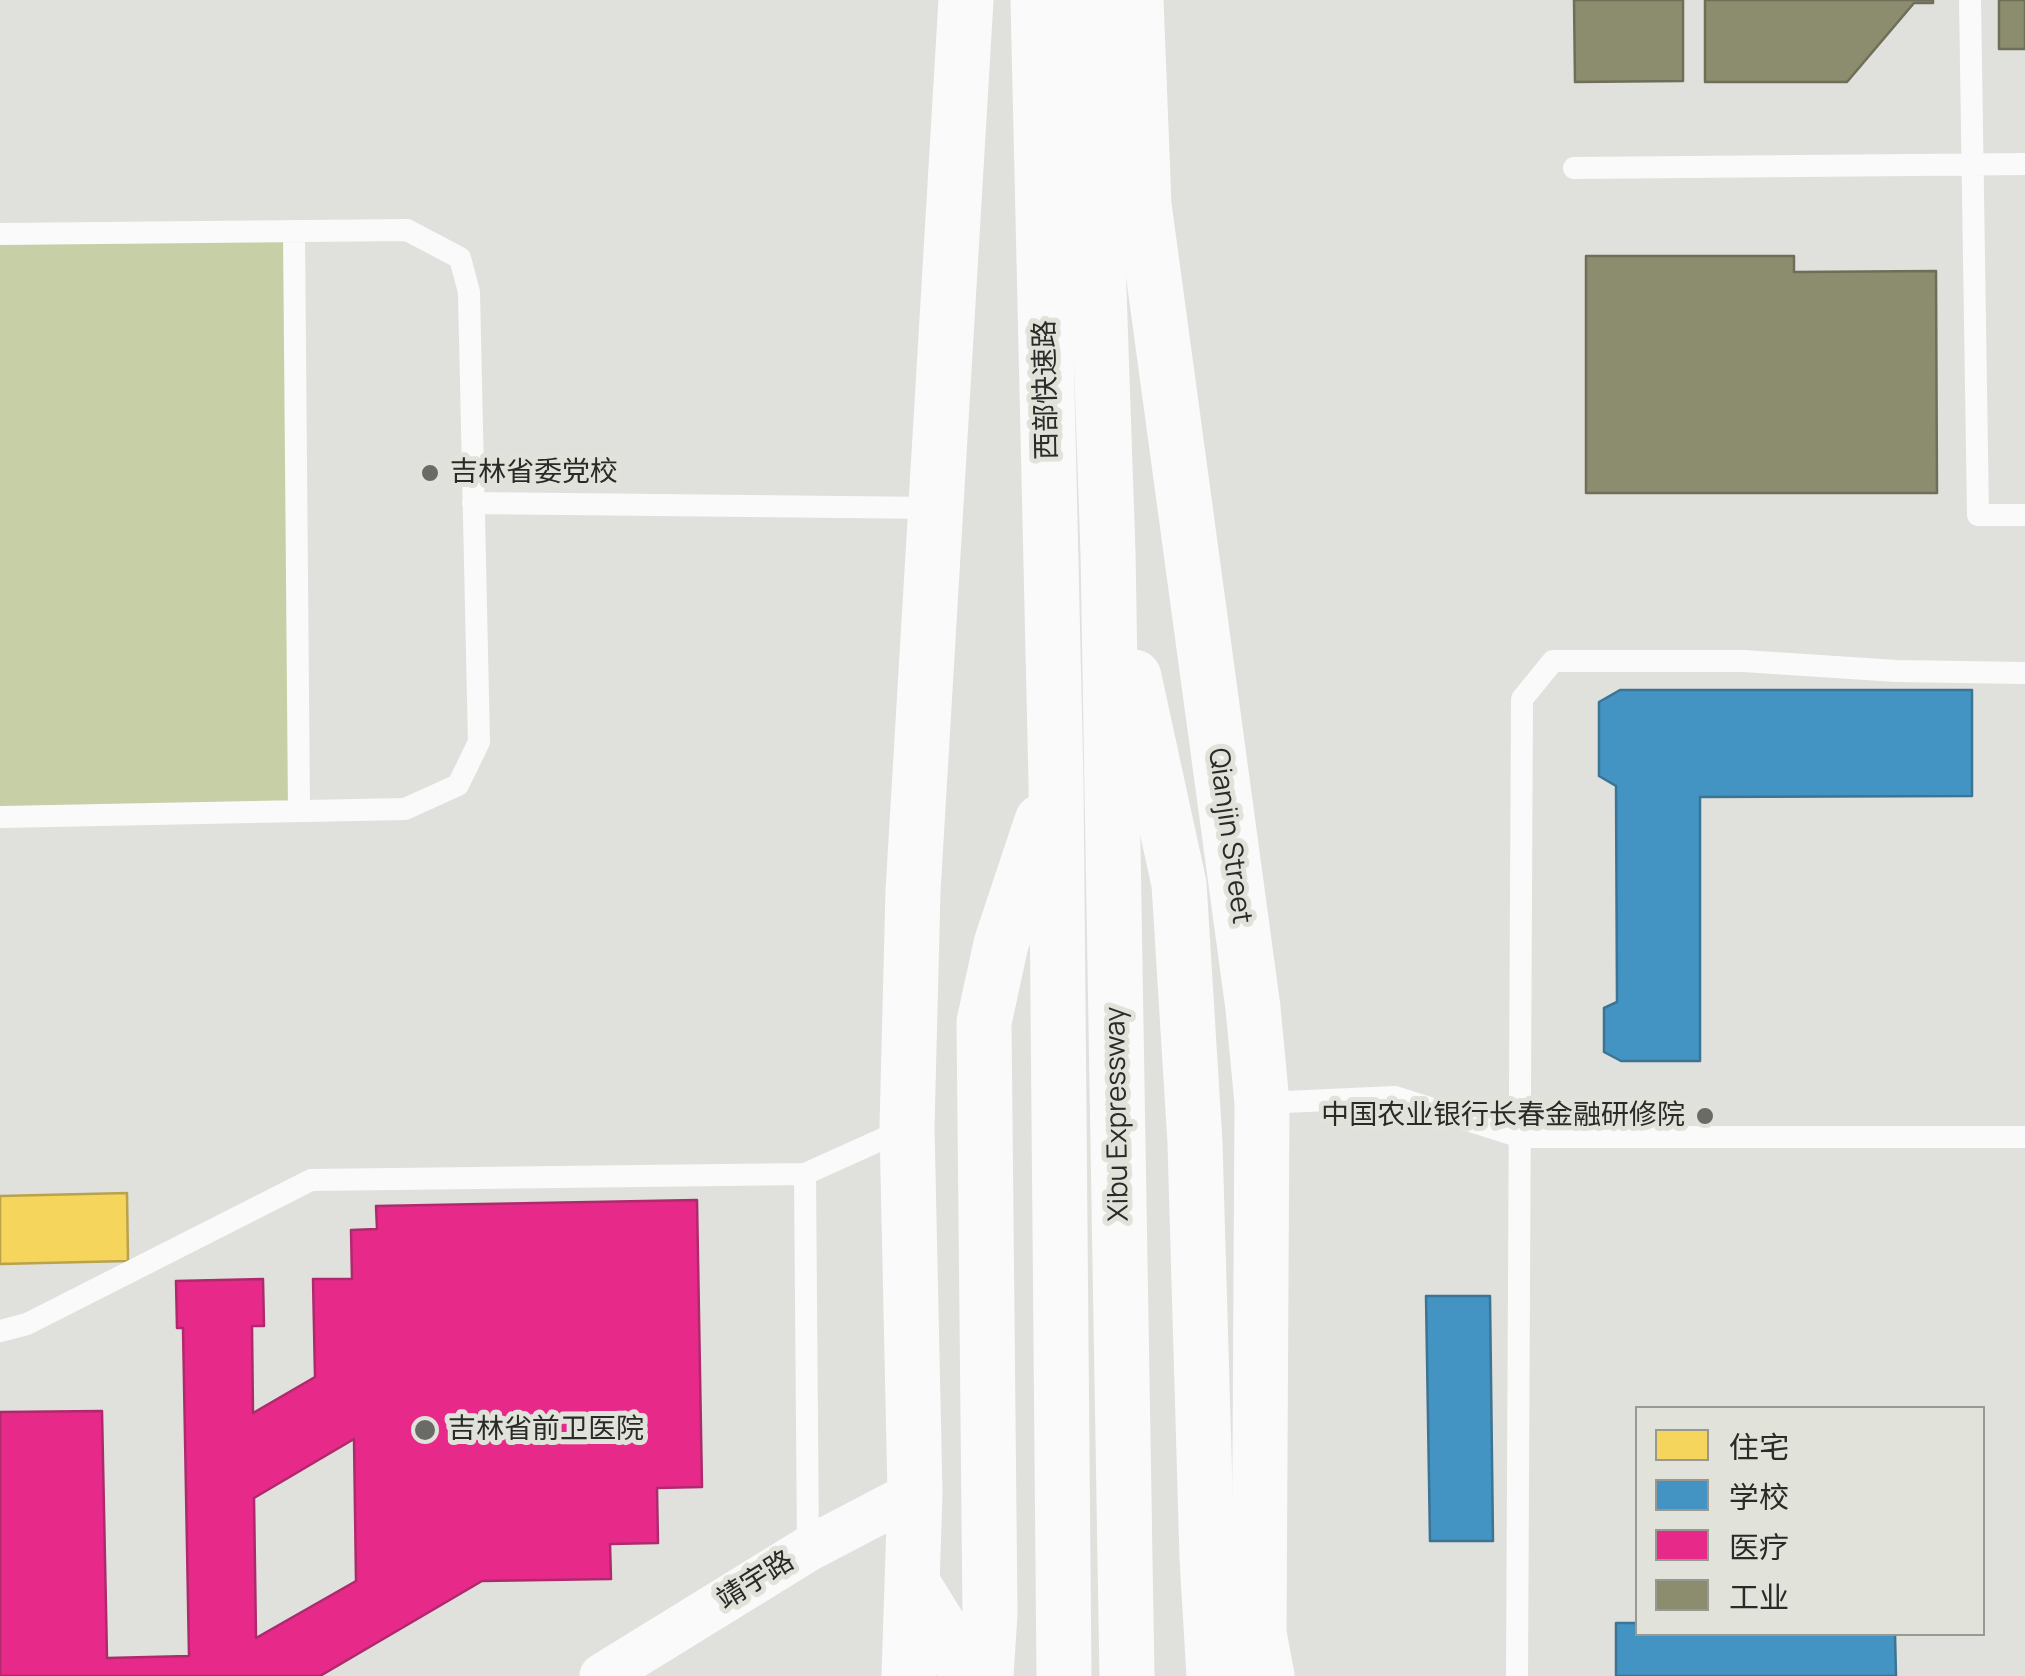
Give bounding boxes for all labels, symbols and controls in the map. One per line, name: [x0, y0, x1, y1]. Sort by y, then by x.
street label: 西部快速路: [1029, 320, 1065, 460]
place label: 吉林省委党校: [450, 456, 618, 490]
marker: 吉林省委党校: [419, 462, 441, 484]
street label: Qianjin Street: [1200, 746, 1258, 926]
street label: Xibu Expressway: [1099, 1006, 1137, 1222]
place label: 中国农业银行长春金融研修院: [1321, 1099, 1685, 1133]
marker: 中国农业银行长春金融研修院: [1694, 1105, 1716, 1127]
legend: [1635, 1406, 1985, 1636]
place label: 吉林省前卫医院: [448, 1413, 644, 1447]
marker: 吉林省前卫医院: [412, 1417, 438, 1443]
text: 住宅: [1729, 1426, 1789, 1467]
text: 学校: [1729, 1476, 1789, 1517]
text: 医疗: [1729, 1526, 1789, 1567]
street label: 靖宇路: [711, 1544, 801, 1618]
text: 工业: [1729, 1576, 1789, 1617]

